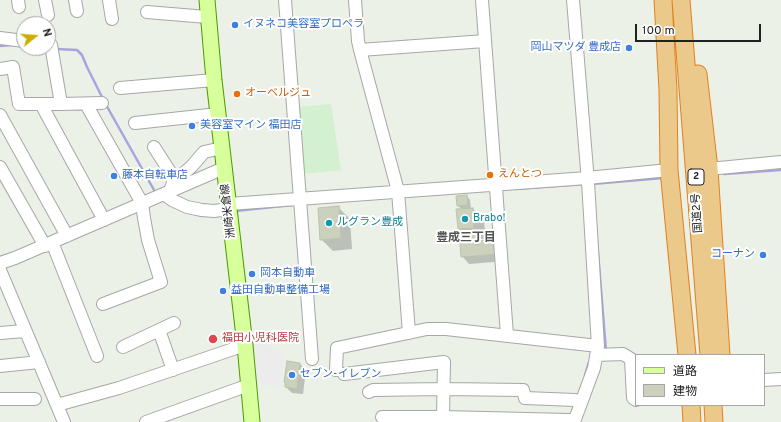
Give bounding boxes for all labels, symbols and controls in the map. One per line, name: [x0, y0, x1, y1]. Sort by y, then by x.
north arrow: [16, 16, 56, 56]
scale bar: [637, 16, 763, 42]
place label: イヌネコ美容室プロペラ: [243, 18, 364, 32]
marker: イヌネコ美容室プロペラ: [230, 20, 240, 30]
text: 100 m: [642, 23, 675, 39]
text: N: [39, 27, 54, 39]
place label: 岡山マツダ 豊成店: [530, 41, 621, 55]
marker: 岡山マツダ 豊成店: [624, 43, 634, 53]
place label: オーベルジュ: [245, 87, 311, 101]
marker: オーベルジュ: [232, 89, 242, 99]
place label: 美容室マイン 福田店: [200, 119, 302, 133]
marker: 美容室マイン 福田店: [187, 121, 197, 131]
place label: えんとつ: [498, 168, 542, 182]
place label: 藤本自転車店: [122, 169, 188, 183]
road number: 2: [688, 169, 704, 185]
marker: えんとつ: [485, 170, 495, 180]
marker: 藤本自転車店: [109, 171, 119, 181]
street label: 洲崎米倉線: [219, 183, 239, 239]
street label: 国道2号: [690, 193, 706, 233]
place label: Brabo!: [473, 212, 506, 226]
marker: Brabo!: [460, 214, 470, 224]
place label: ルグラン豊成: [337, 216, 403, 230]
marker: ルグラン豊成: [324, 218, 334, 228]
district label: 豊成三丁目: [436, 232, 496, 246]
place label: コーナン: [711, 248, 755, 262]
marker: コーナン: [758, 250, 768, 260]
place label: 岡本自動車: [260, 267, 315, 281]
marker: 岡本自動車: [247, 269, 257, 279]
place label: 益田自動車整備工場: [231, 284, 330, 298]
marker: 益田自動車整備工場: [218, 286, 228, 296]
place label: 福田小児科医院: [222, 332, 299, 346]
marker: 福田小児科医院: [207, 333, 219, 345]
legend: [635, 354, 765, 406]
text: 道路: [673, 364, 697, 380]
place label: セブン-イレブン: [300, 368, 381, 382]
marker: セブン-イレブン: [287, 370, 297, 380]
text: 建物: [673, 384, 697, 400]

